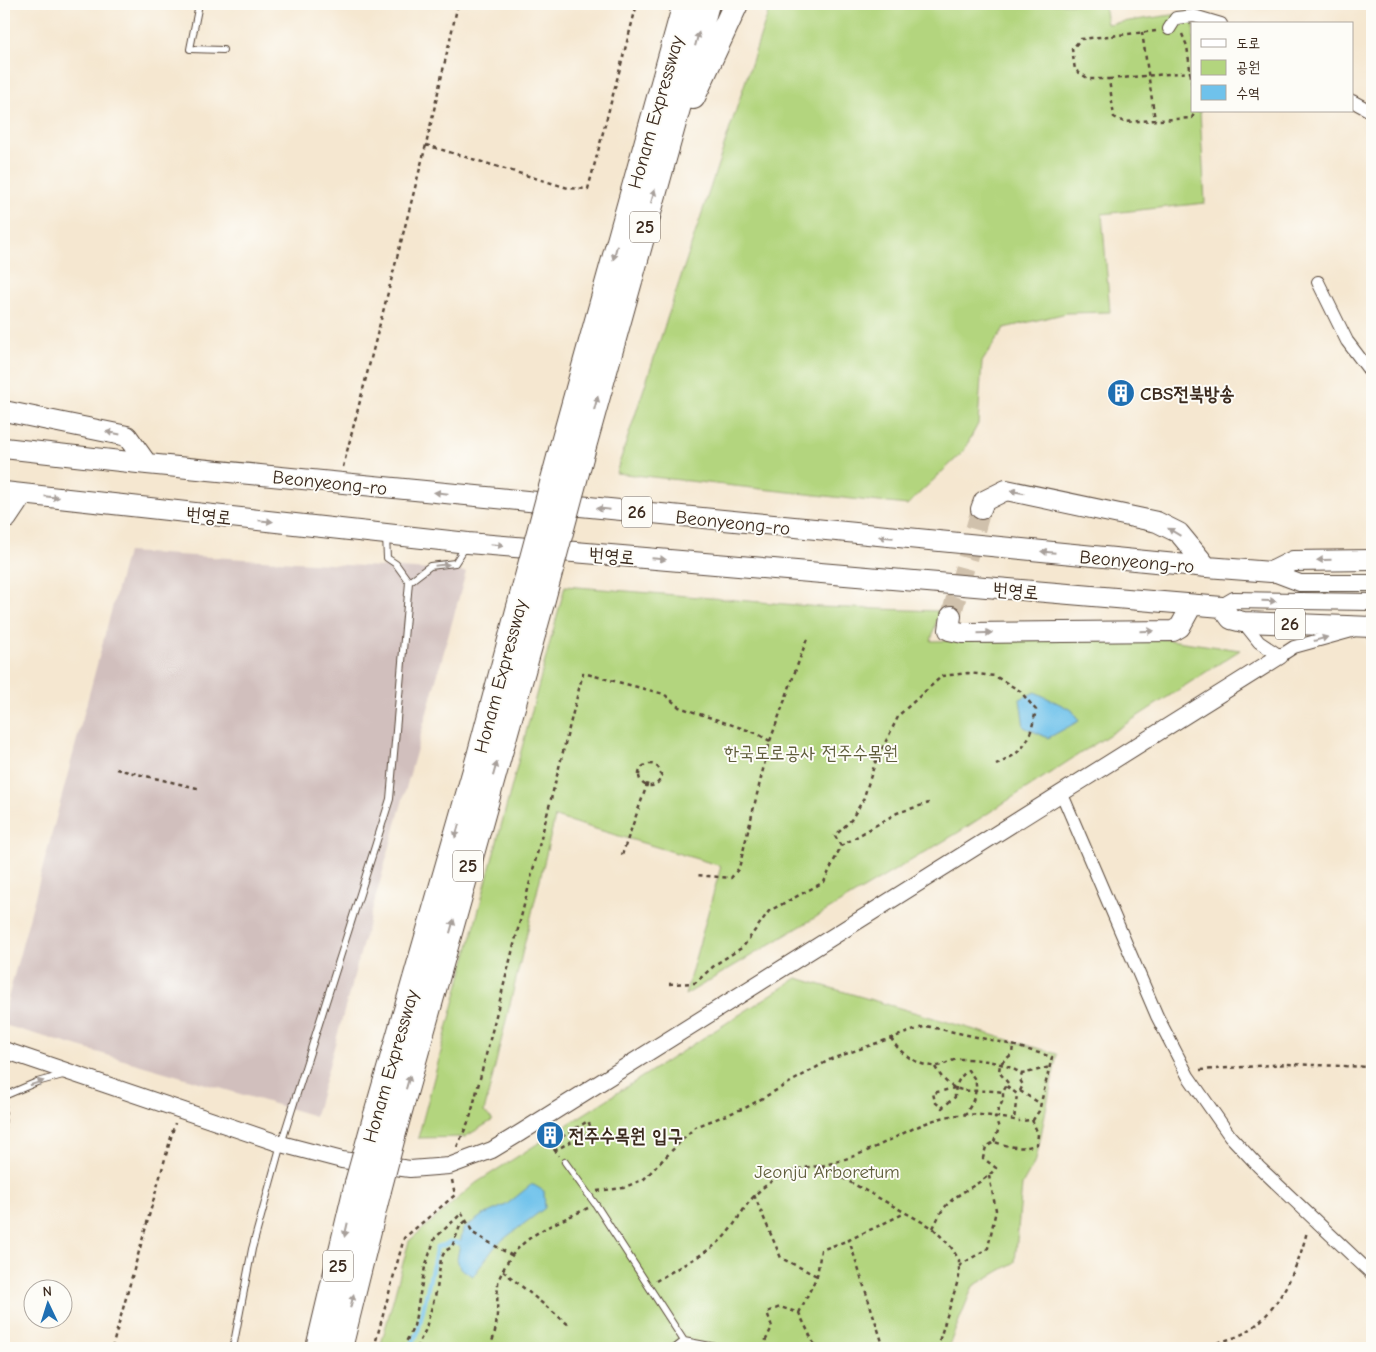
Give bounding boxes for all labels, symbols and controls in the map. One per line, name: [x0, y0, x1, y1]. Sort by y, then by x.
legend: [1191, 22, 1354, 112]
one-way arrow: [693, 32, 701, 47]
street label: Honam Expressway: [624, 33, 689, 192]
text: 도로: [1236, 34, 1260, 52]
text: 공원: [1236, 58, 1260, 76]
text: 수역: [1236, 84, 1260, 102]
one-way arrow: [650, 188, 658, 203]
road number: 25: [630, 212, 660, 242]
one-way arrow: [611, 246, 619, 261]
building icon: CBS전북방송: [1106, 378, 1136, 408]
place label: CBS전북방송: [1140, 383, 1235, 405]
one-way arrow: [592, 395, 600, 410]
one-way arrow: [105, 429, 120, 437]
street label: Beonyeong-ro: [271, 466, 388, 500]
one-way arrow: [1009, 488, 1025, 496]
one-way arrow: [433, 489, 449, 497]
one-way arrow: [44, 493, 60, 501]
road number: 26: [622, 497, 652, 528]
street label: 번영로: [185, 503, 233, 529]
one-way arrow: [594, 505, 610, 513]
street label: Beonyeong-ro: [674, 506, 791, 540]
one-way arrow: [258, 517, 274, 525]
one-way arrow: [1168, 527, 1181, 536]
one-way arrow: [878, 533, 894, 541]
one-way arrow: [489, 541, 505, 549]
street label: 번영로: [588, 543, 636, 569]
street label: Beonyeong-ro: [1079, 546, 1195, 578]
one-way arrow: [1040, 548, 1056, 556]
one-way arrow: [651, 555, 667, 563]
one-way arrow: [1315, 557, 1331, 565]
one-way arrow: [434, 561, 450, 569]
street label: 번영로: [992, 578, 1040, 604]
street label: Honam Expressway: [470, 596, 532, 756]
one-way arrow: [1261, 597, 1277, 605]
road number: 26: [1275, 608, 1305, 640]
one-way arrow: [1139, 627, 1155, 635]
one-way arrow: [977, 629, 993, 637]
one-way arrow: [1314, 635, 1329, 643]
park label: 한국도로공사 전주수목원: [724, 742, 898, 764]
one-way arrow: [492, 762, 500, 777]
one-way arrow: [453, 824, 461, 839]
road number: 25: [453, 850, 483, 881]
one-way arrow: [448, 918, 456, 933]
street label: Honam Expressway: [359, 987, 424, 1146]
one-way arrow: [404, 1075, 412, 1090]
one-way arrow: [29, 1078, 44, 1086]
building icon: 전주수목원 입구: [535, 1120, 565, 1150]
place label: 전주수목원 입구: [569, 1125, 683, 1147]
park label: Jeonju Arboretum: [754, 1161, 900, 1183]
one-way arrow: [342, 1223, 350, 1238]
road number: 25: [323, 1250, 353, 1282]
north arrow: [22, 1280, 72, 1330]
text: N: [42, 1283, 52, 1300]
one-way arrow: [348, 1293, 356, 1308]

